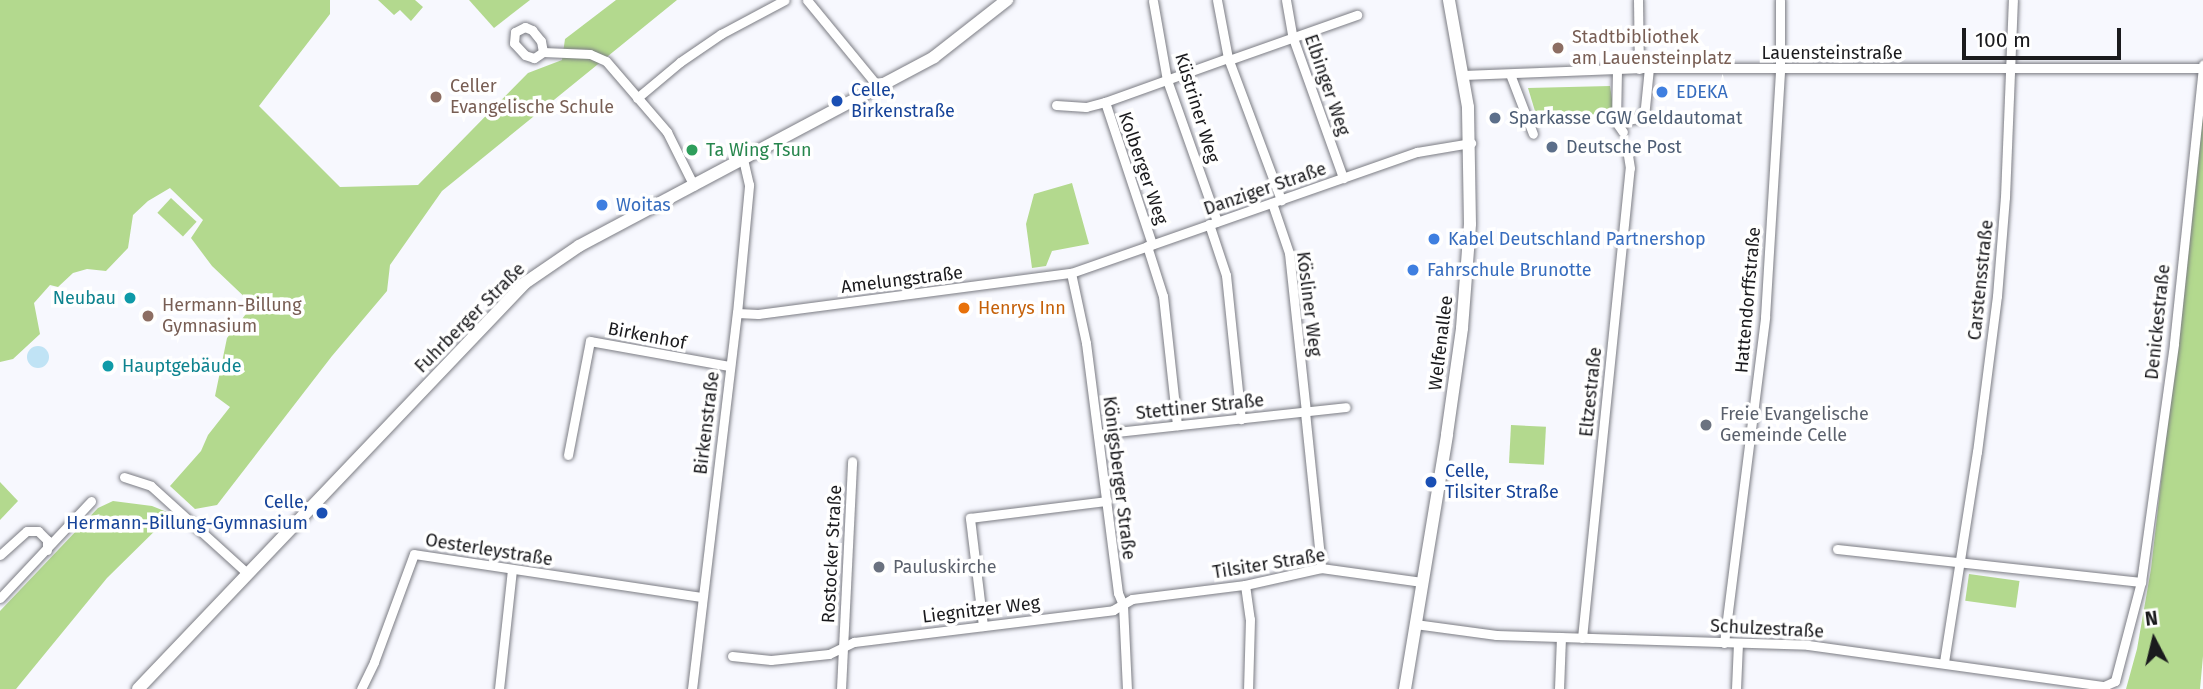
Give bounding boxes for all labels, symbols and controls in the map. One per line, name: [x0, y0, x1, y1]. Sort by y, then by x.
scale bar: [1965, 14, 2124, 58]
place label: Stadtbibliothek am Lauensteinplatz: [1572, 27, 1731, 70]
text: 100 m: [1975, 27, 2031, 53]
street label: Elbinger Weg: [1300, 32, 1354, 138]
marker: Stadtbibliothek am Lauensteinplatz: [1550, 40, 1566, 56]
street label: Lauensteinstraße: [1762, 42, 1902, 64]
street label: Küstriner Weg: [1170, 50, 1224, 166]
place label: Celler Evangelische Schule: [450, 76, 614, 119]
place label: Celle, Birkenstraße: [851, 80, 955, 122]
place label: EDEKA: [1676, 81, 1728, 103]
marker: EDEKA: [1654, 84, 1670, 100]
marker: Celler Evangelische Schule: [428, 89, 444, 105]
marker: Celle, Birkenstraße: [829, 93, 845, 109]
place label: Sparkasse CGW Geldautomat: [1509, 107, 1742, 129]
street label: Kolberger Weg: [1114, 109, 1172, 227]
marker: Sparkasse CGW Geldautomat: [1487, 110, 1503, 126]
place label: Deutsche Post: [1566, 136, 1682, 158]
place label: Ta Wing Tsun: [706, 139, 811, 161]
marker: Deutsche Post: [1544, 139, 1560, 155]
marker: Ta Wing Tsun: [684, 142, 700, 158]
street label: Danziger Straße: [1201, 158, 1329, 220]
place label: Woitas: [616, 194, 671, 216]
marker: Woitas: [594, 197, 610, 213]
street label: Carstensstraße: [1964, 219, 1998, 341]
street label: Hattendorffstraße: [1731, 226, 1765, 374]
place label: Kabel Deutschland Partnershop: [1448, 228, 1706, 250]
marker: Kabel Deutschland Partnershop: [1426, 231, 1442, 247]
street label: Kösliner Weg: [1292, 250, 1326, 358]
street label: Fuhrberger Straße: [410, 258, 530, 378]
place label: Fahrschule Brunotte: [1427, 259, 1592, 281]
street label: Amelungstraße: [840, 262, 964, 298]
marker: Fahrschule Brunotte: [1405, 262, 1421, 278]
street label: Denickestraße: [2141, 263, 2175, 381]
place label: Neubau: [53, 287, 116, 309]
marker: Neubau: [122, 290, 138, 306]
street label: Welfenallee: [1424, 294, 1458, 392]
place label: Hermann-Billung Gymnasium: [162, 295, 302, 338]
place label: Henrys Inn: [978, 297, 1066, 319]
marker: Henrys Inn: [956, 300, 972, 316]
marker: Hermann-Billung Gymnasium: [140, 308, 156, 324]
street label: Birkenhof: [606, 318, 688, 354]
street label: Eltzestraße: [1576, 346, 1606, 438]
place label: Hauptgebäude: [122, 355, 242, 377]
marker: Hauptgebäude: [100, 358, 116, 374]
street label: Birkenstraße: [690, 370, 724, 476]
street label: Stettiner Straße: [1135, 390, 1265, 424]
street label: Königsberger Straße: [1098, 395, 1140, 561]
place label: Freie Evangelische Gemeinde Celle: [1720, 404, 1869, 446]
marker: Freie Evangelische Gemeinde Celle: [1698, 417, 1714, 433]
place label: Celle, Tilsiter Straße: [1445, 461, 1559, 504]
marker: Celle, Tilsiter Straße: [1423, 474, 1439, 490]
street label: Rostocker Straße: [818, 484, 846, 624]
place label: Celle, Hermann-Billung-Gymnasium: [66, 492, 308, 534]
marker: Celle, Hermann-Billung-Gymnasium: [314, 505, 330, 521]
street label: Oesterleystraße: [424, 529, 554, 571]
street label: Tilsiter Straße: [1211, 544, 1327, 584]
place label: Pauluskirche: [893, 556, 997, 578]
marker: Pauluskirche: [871, 559, 887, 575]
street label: Liegnitzer Weg: [921, 592, 1041, 628]
north arrow: [2119, 605, 2189, 675]
text: N: [2144, 606, 2159, 631]
street label: Schulzestraße: [1710, 615, 1824, 643]

